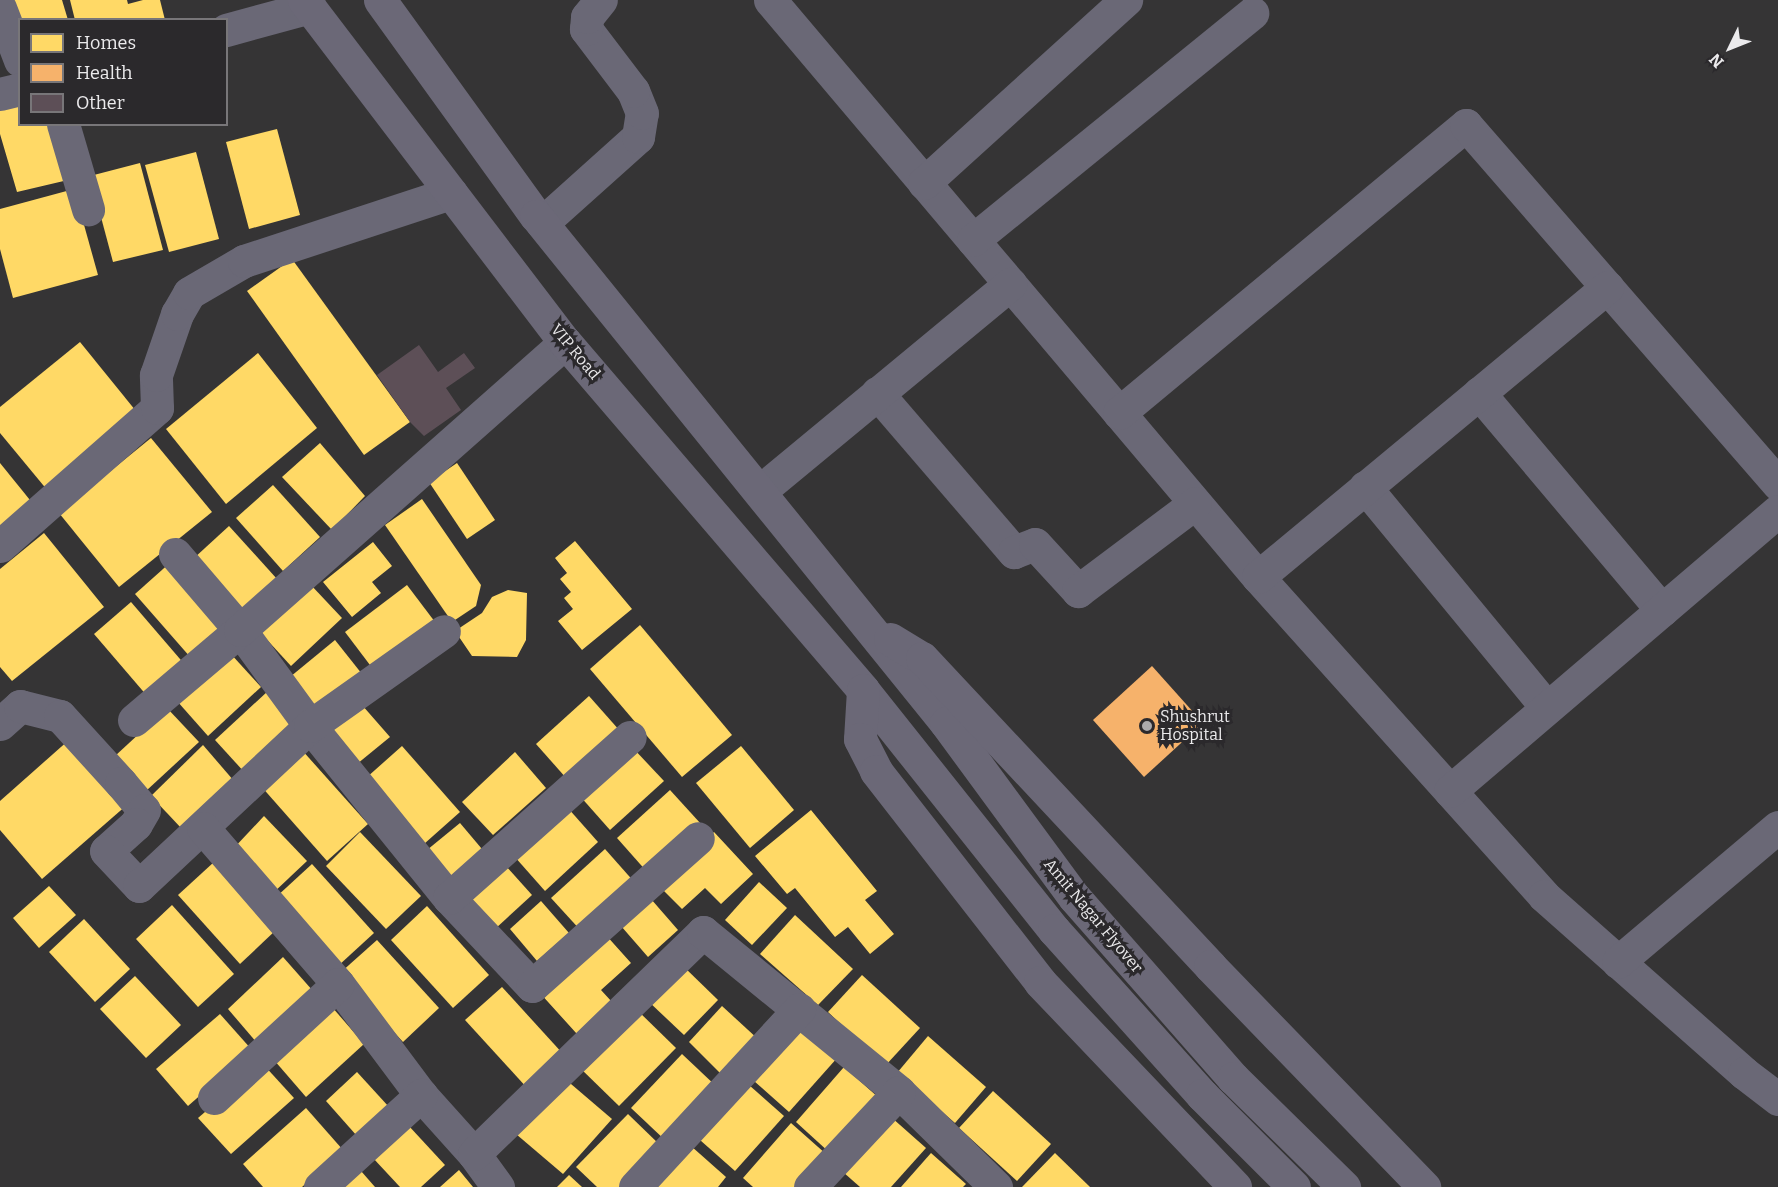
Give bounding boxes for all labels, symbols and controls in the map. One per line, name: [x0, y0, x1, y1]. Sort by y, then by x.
legend: [18, 18, 228, 126]
north arrow: [1700, 18, 1760, 78]
text: Homes: [76, 32, 136, 54]
text: N: [1705, 50, 1728, 72]
text: Health: [76, 62, 132, 84]
text: Other: [76, 92, 125, 114]
street label: VIP Road: [546, 320, 604, 384]
place label: Shushrut Hospital: [1160, 707, 1230, 745]
marker: Shushrut Hospital: [1138, 717, 1156, 735]
street label: Amit Nagar Flyover: [1040, 855, 1146, 977]

